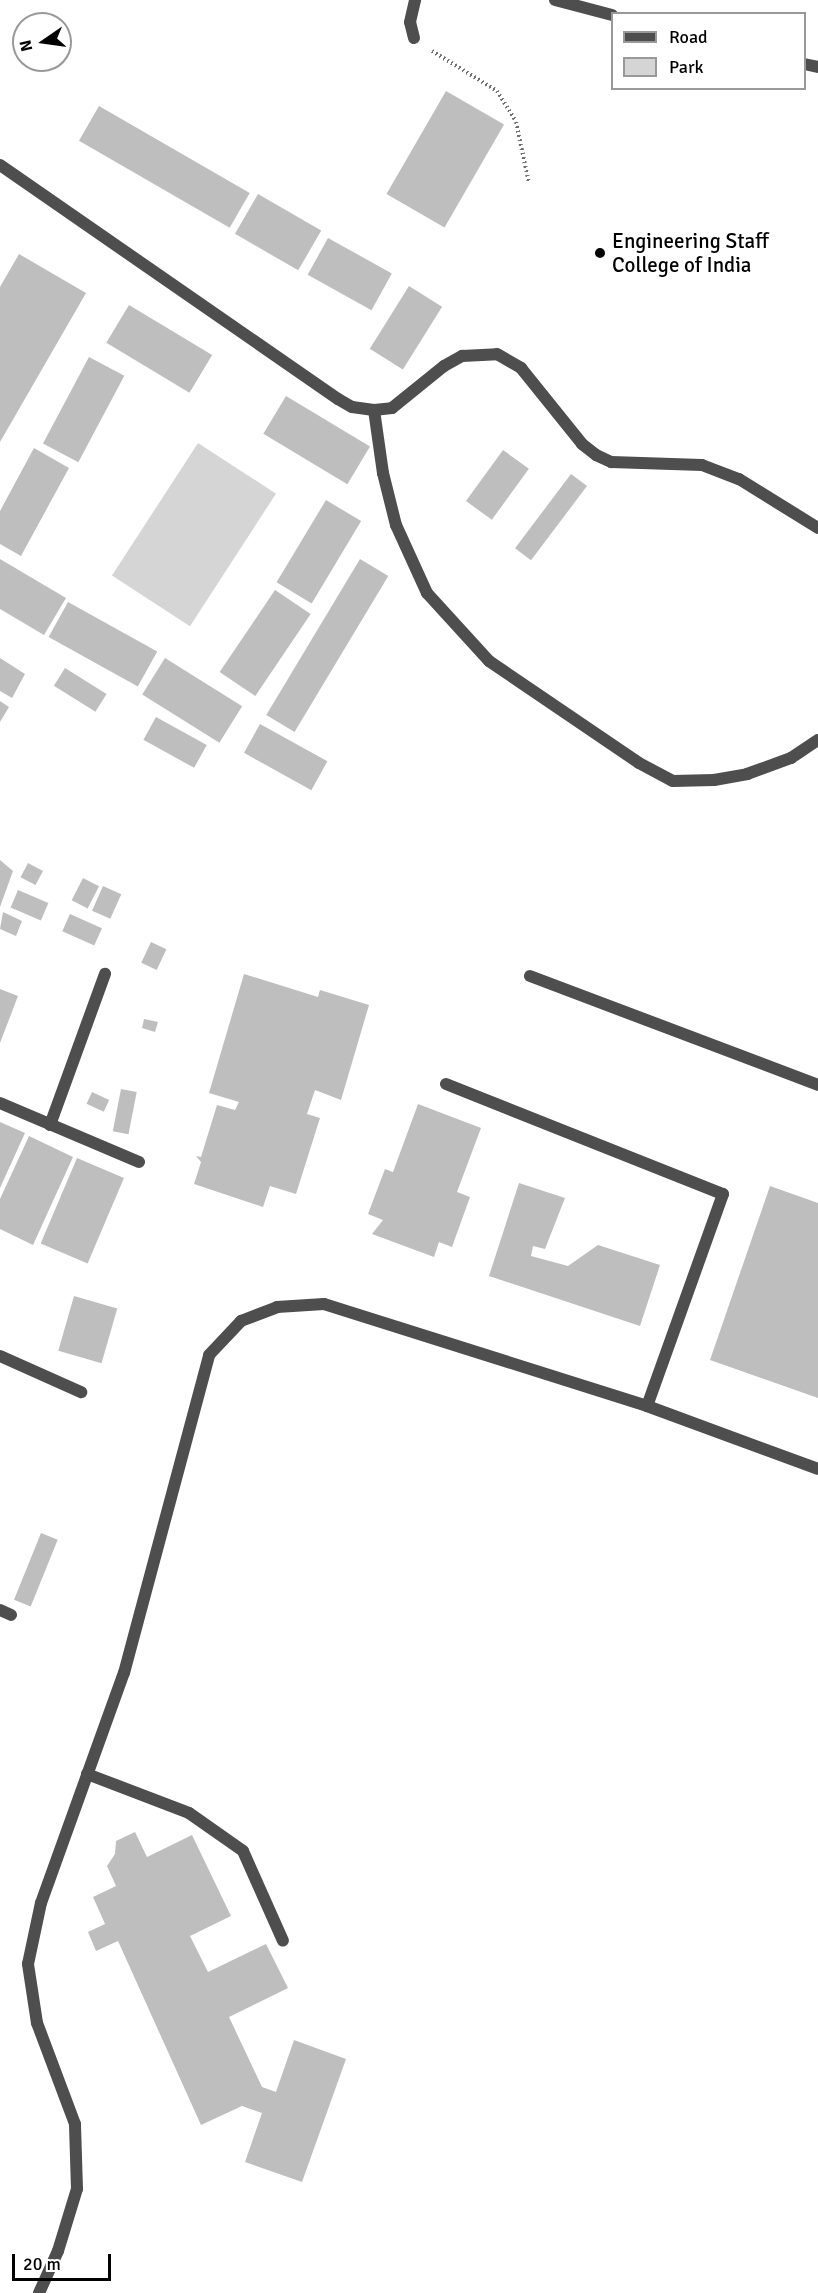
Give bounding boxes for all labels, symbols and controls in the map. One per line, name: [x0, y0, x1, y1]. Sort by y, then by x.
north arrow: [12, 12, 72, 72]
legend: [611, 12, 806, 90]
text: Road: [669, 26, 708, 48]
text: N: [15, 38, 37, 53]
text: Park: [669, 56, 704, 78]
place label: Engineering Staff College of India: [612, 228, 769, 278]
marker: Engineering Staff College of India: [593, 246, 607, 260]
scale bar: [15, 2242, 114, 2280]
text: 20 m: [23, 2253, 61, 2275]

